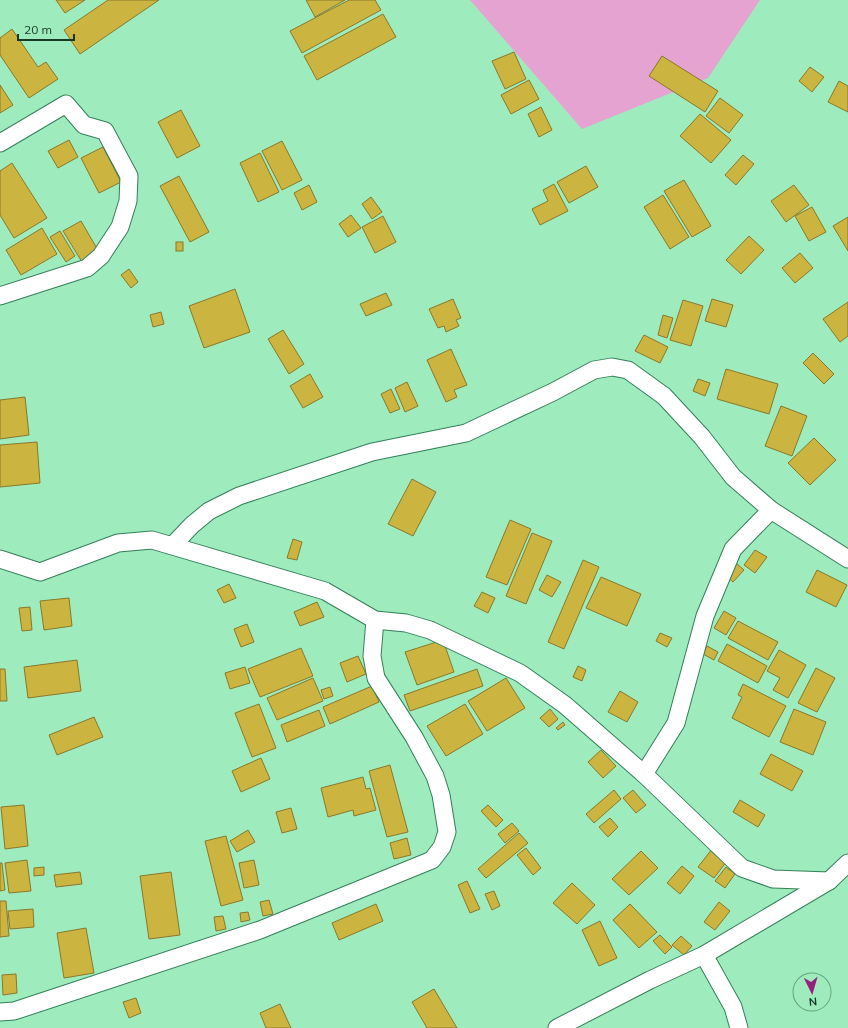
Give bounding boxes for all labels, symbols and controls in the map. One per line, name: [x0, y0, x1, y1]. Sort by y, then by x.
scale bar: [18, 16, 74, 42]
text: 20 m: [24, 22, 52, 37]
north arrow: [792, 972, 832, 1012]
text: N: [808, 995, 818, 1009]

